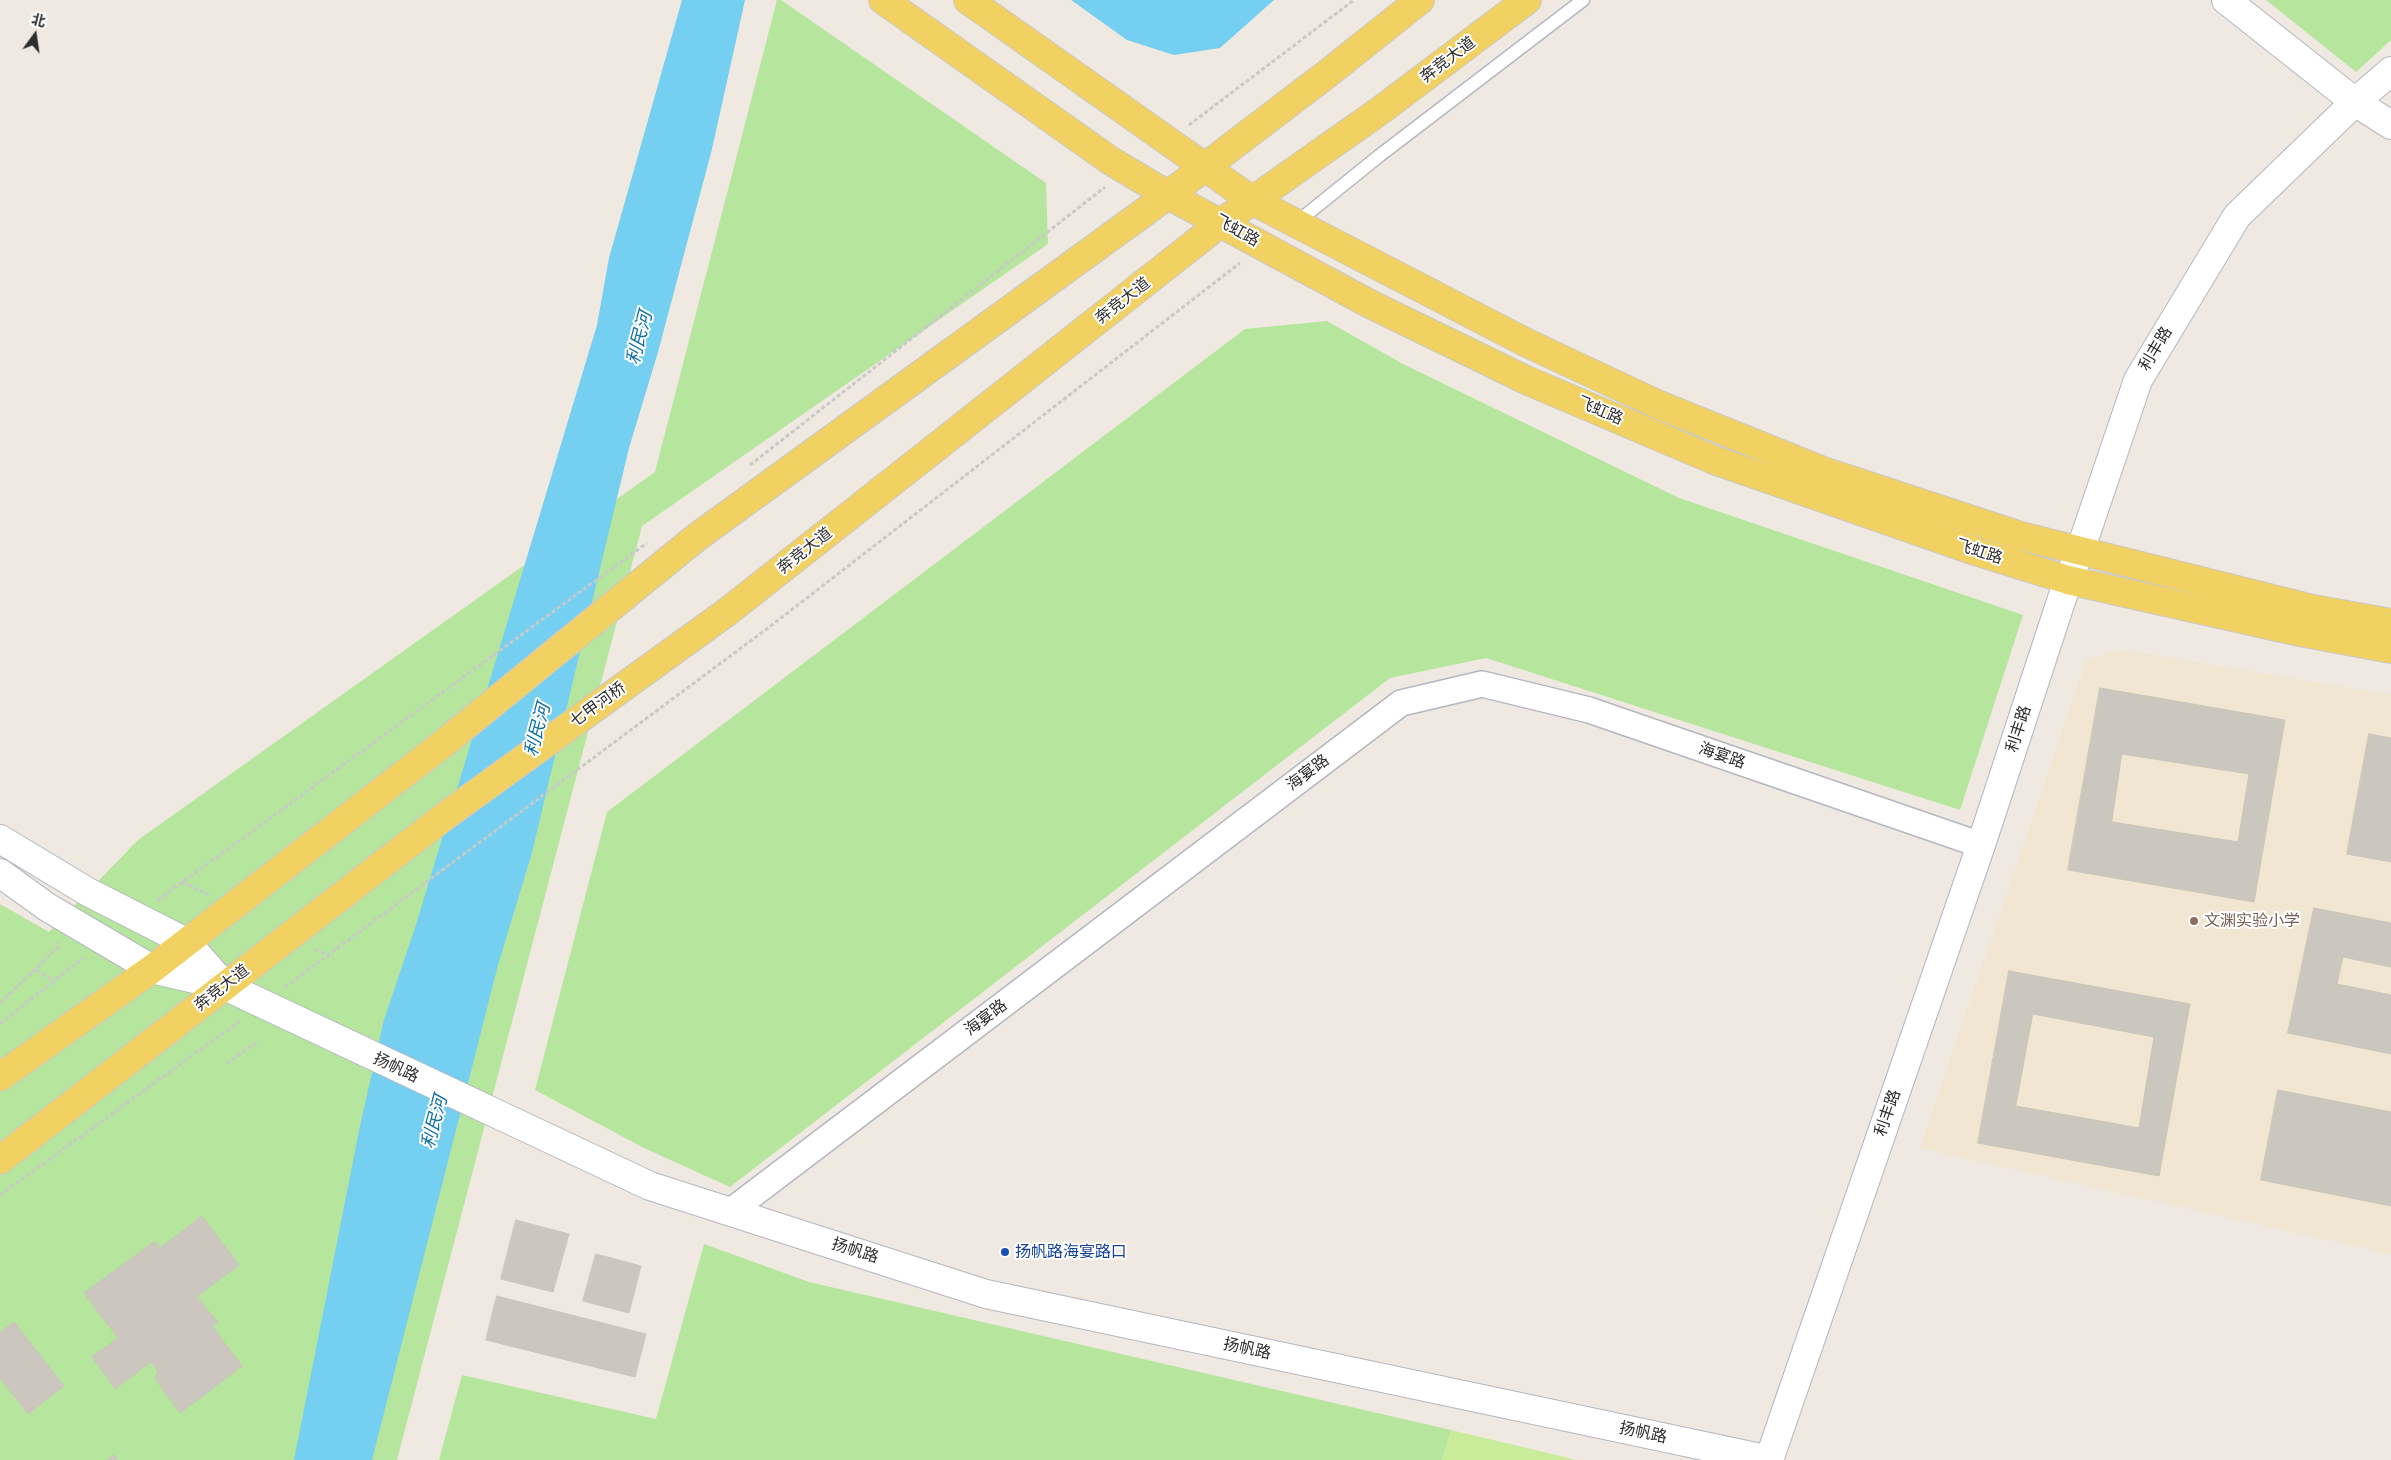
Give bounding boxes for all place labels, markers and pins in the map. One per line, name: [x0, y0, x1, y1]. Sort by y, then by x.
place label: 文渊实验小学: [2204, 911, 2300, 931]
marker: 文渊实验小学: [2188, 915, 2200, 927]
place label: 扬帆路海宴路口: [1015, 1242, 1127, 1262]
marker: 扬帆路海宴路口: [999, 1246, 1011, 1258]

